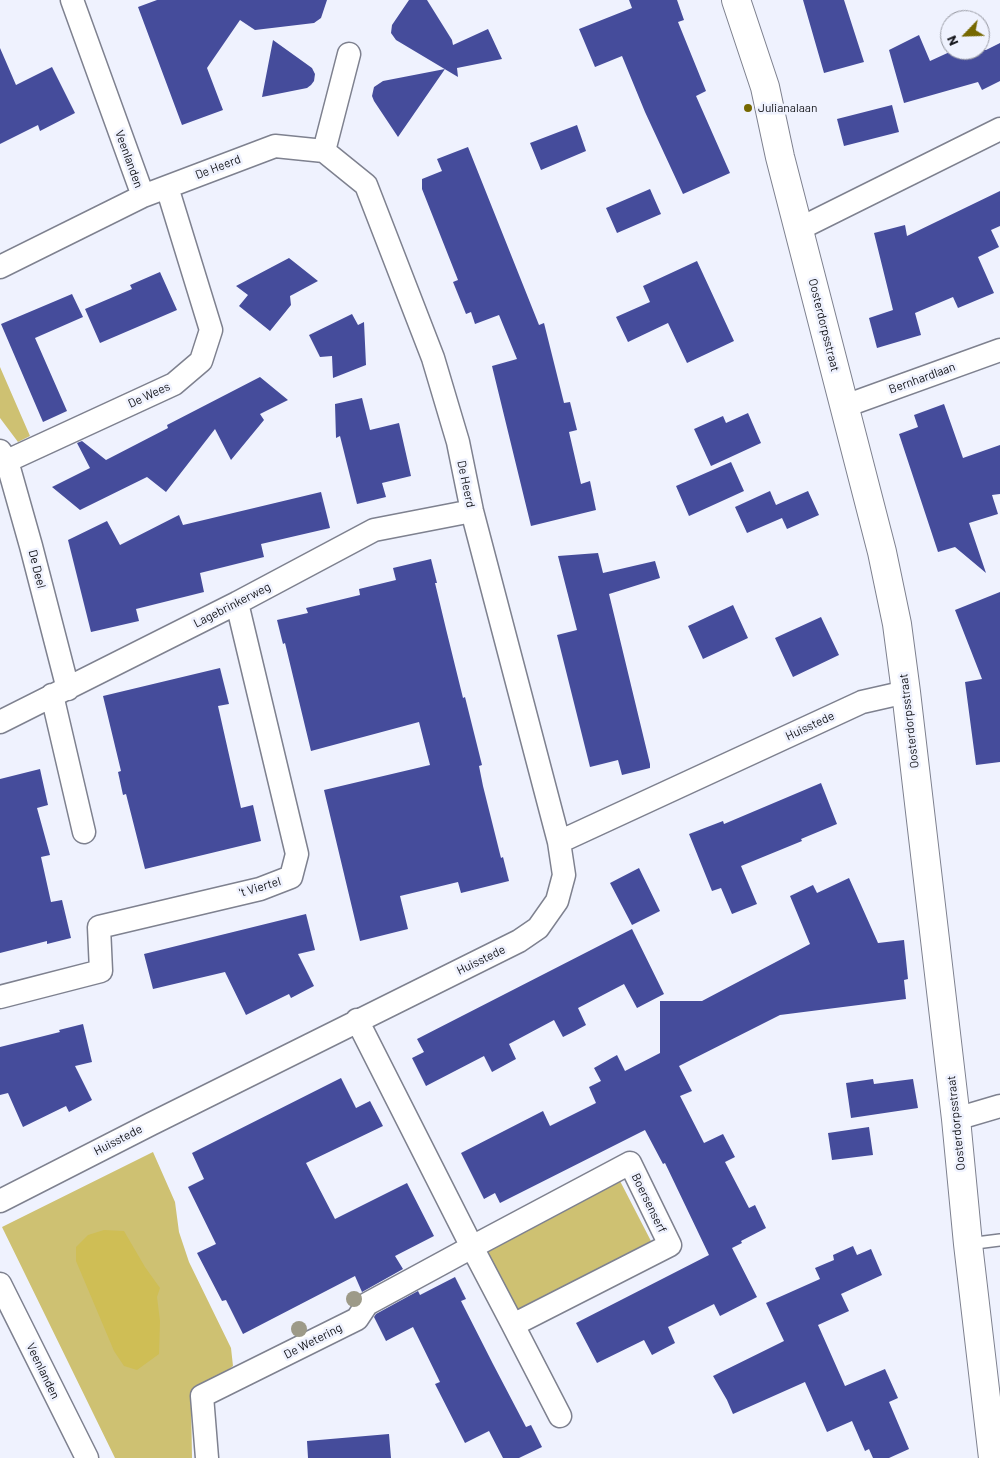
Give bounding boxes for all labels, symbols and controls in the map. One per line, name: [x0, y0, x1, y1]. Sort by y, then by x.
north arrow: [940, 10, 990, 60]
text: N: [942, 33, 961, 49]
place label: Julianalaan: [758, 101, 817, 115]
marker: Julianalaan: [742, 102, 754, 114]
street label: Veenlanden: [112, 128, 146, 190]
street label: De Heerd: [193, 152, 243, 182]
street label: Oosterdorpsstraat: [805, 277, 843, 373]
street label: Bernhardlaan: [887, 359, 957, 397]
street label: De Wees: [126, 379, 172, 411]
street label: De Heerd: [454, 459, 478, 509]
street label: De Deel: [25, 548, 49, 590]
street label: Lagebrinkerweg: [191, 579, 273, 631]
street label: Oosterdorpsstraat: [896, 673, 922, 769]
street label: Huisstede: [783, 708, 837, 744]
street label: 't Viertel: [237, 874, 283, 900]
street label: Huisstede: [454, 942, 508, 978]
street label: Oosterdorpsstraat: [944, 1075, 968, 1171]
street label: Huisstede: [91, 1122, 145, 1158]
street label: Boersenserf: [628, 1171, 670, 1235]
street label: De Wetering: [281, 1320, 345, 1362]
street label: Veenlanden: [23, 1341, 63, 1401]

